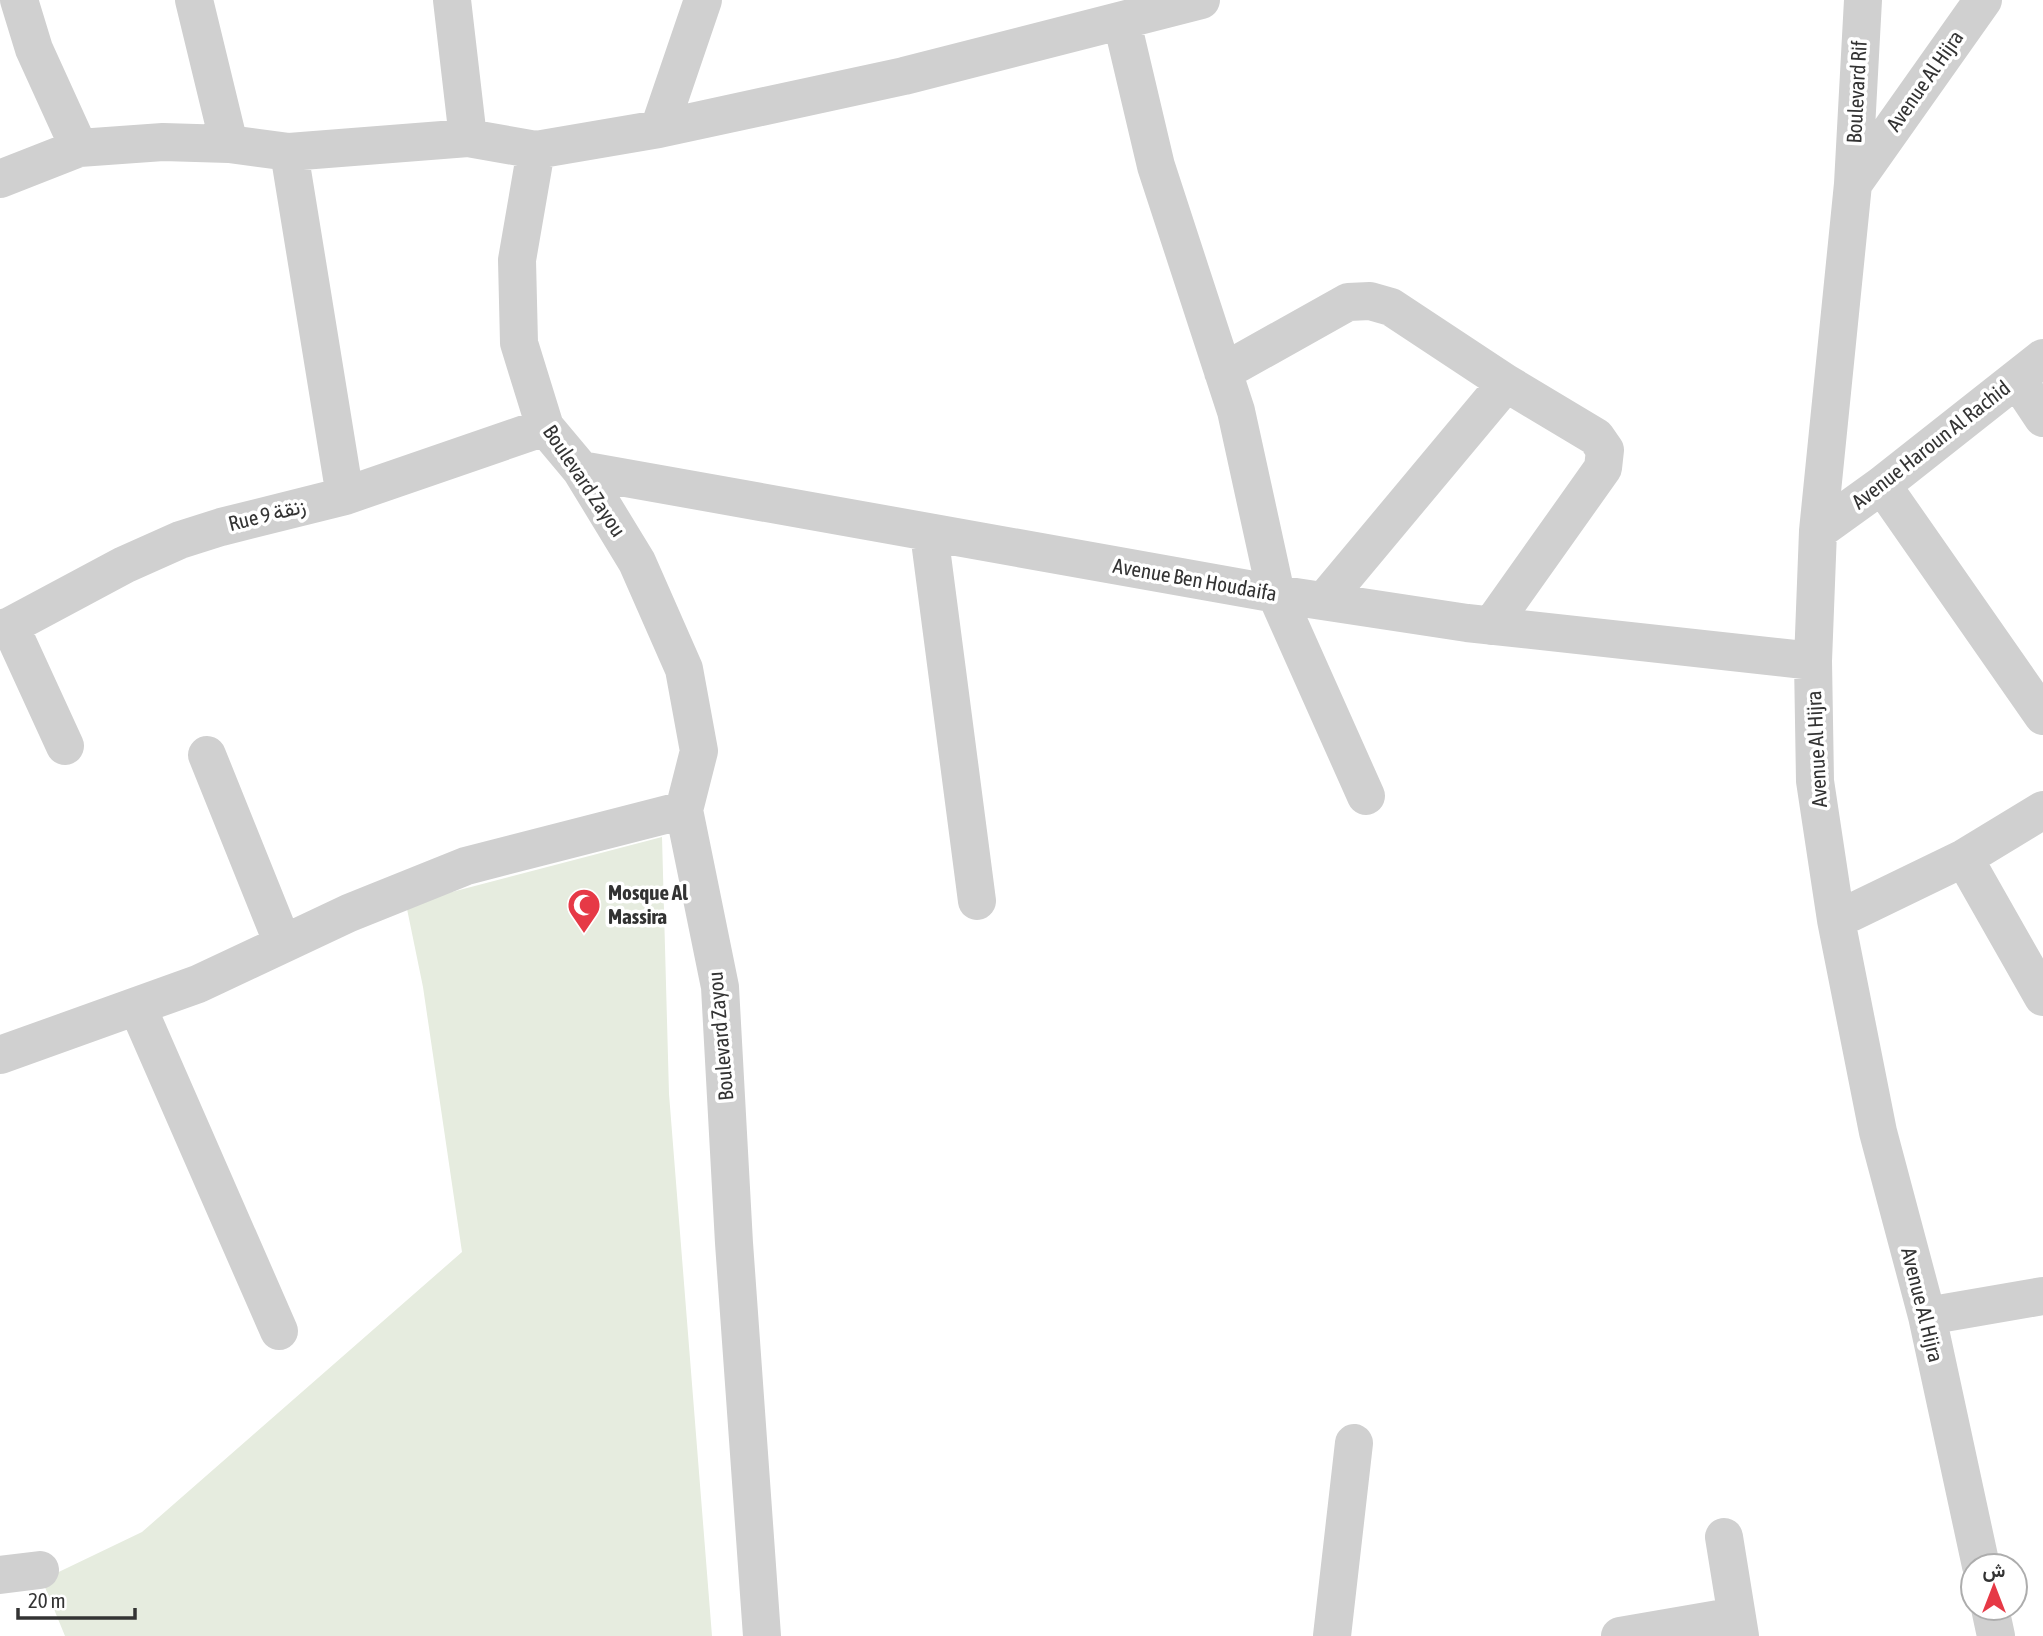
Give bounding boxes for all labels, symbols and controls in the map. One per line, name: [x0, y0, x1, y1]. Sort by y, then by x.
street label: Avenue Al Hijra: [1881, 26, 1968, 135]
street label: Boulevard Rif: [1841, 40, 1871, 144]
street label: Avenue Haroun Al Rachid: [1847, 375, 2014, 513]
street label: Boulevard Zayou: [539, 420, 631, 541]
street label: Rue 9 زنقة: [226, 493, 308, 537]
street label: Avenue Ben Houdaifa: [1111, 553, 1279, 605]
street label: Avenue Al Hijra: [1801, 690, 1831, 808]
place label: Mosque Al Massira: [608, 880, 688, 928]
mosque icon: Mosque Al Massira: [565, 886, 603, 935]
street label: Boulevard Zayou: [702, 971, 738, 1102]
street label: Avenue Al Hijra: [1897, 1245, 1949, 1364]
north arrow: [1959, 1552, 2029, 1622]
text: ش: [1983, 1559, 2006, 1582]
scale bar: [18, 1576, 135, 1620]
text: 20 m: [28, 1588, 66, 1612]

